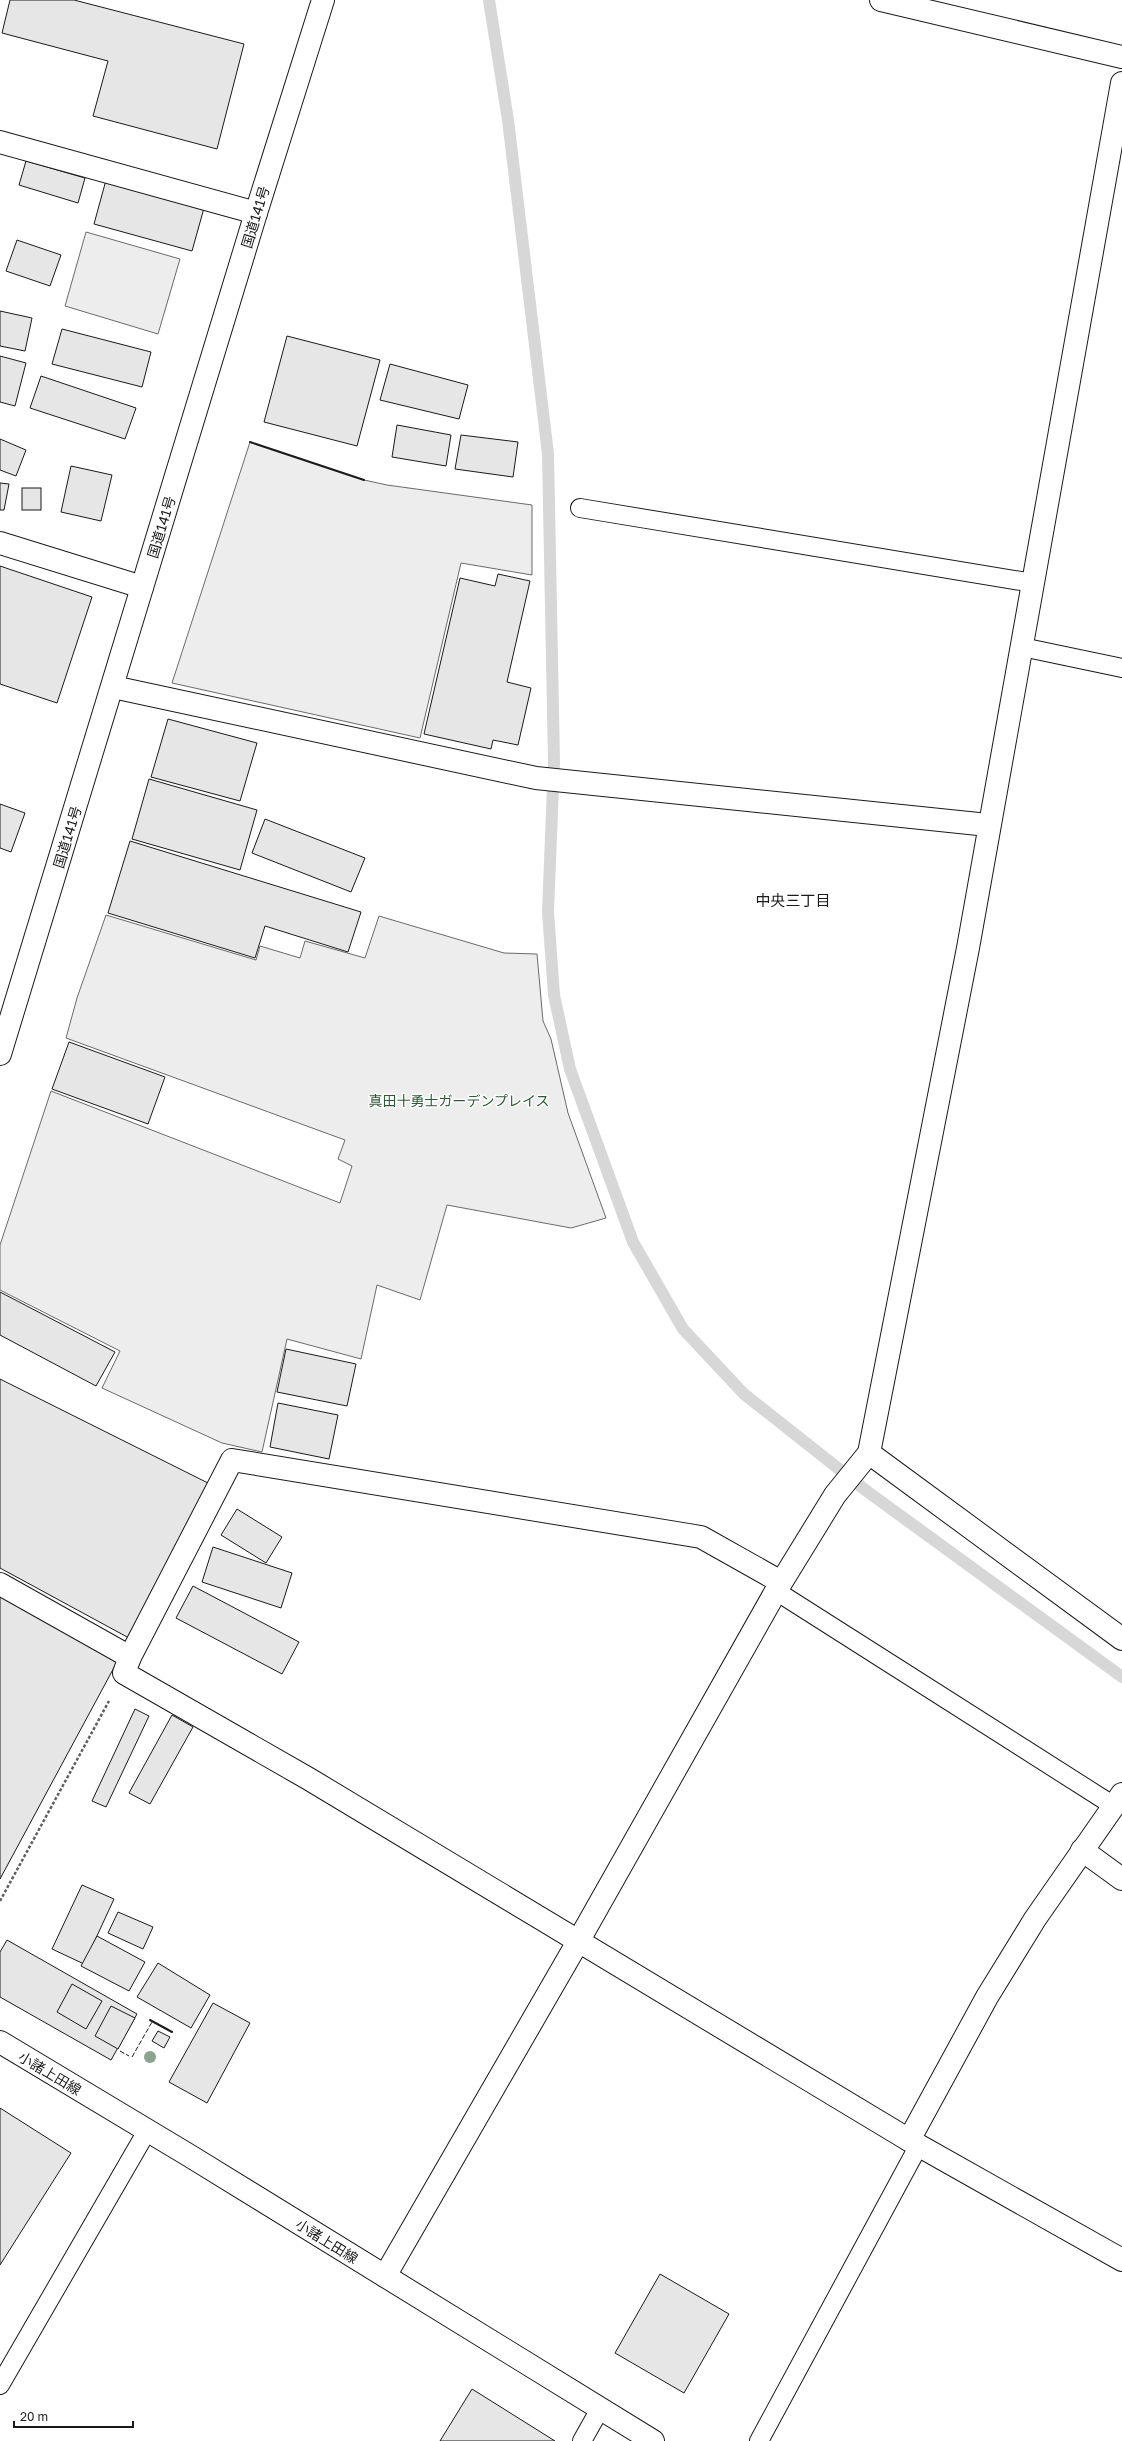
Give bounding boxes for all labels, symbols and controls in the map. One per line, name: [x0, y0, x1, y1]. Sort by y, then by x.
street label: 国道141号: [237, 184, 273, 250]
street label: 国道141号: [143, 494, 179, 560]
street label: 国道141号: [49, 804, 85, 870]
district label: 中央三丁目: [755, 891, 831, 909]
park label: 真田十勇士ガーデンプレイス: [368, 1092, 550, 1109]
street label: 小諸上田線: [16, 2048, 84, 2098]
street label: 小諸上田線: [293, 2215, 361, 2267]
scale bar: [14, 2403, 133, 2429]
text: 20 m: [20, 2409, 48, 2424]

